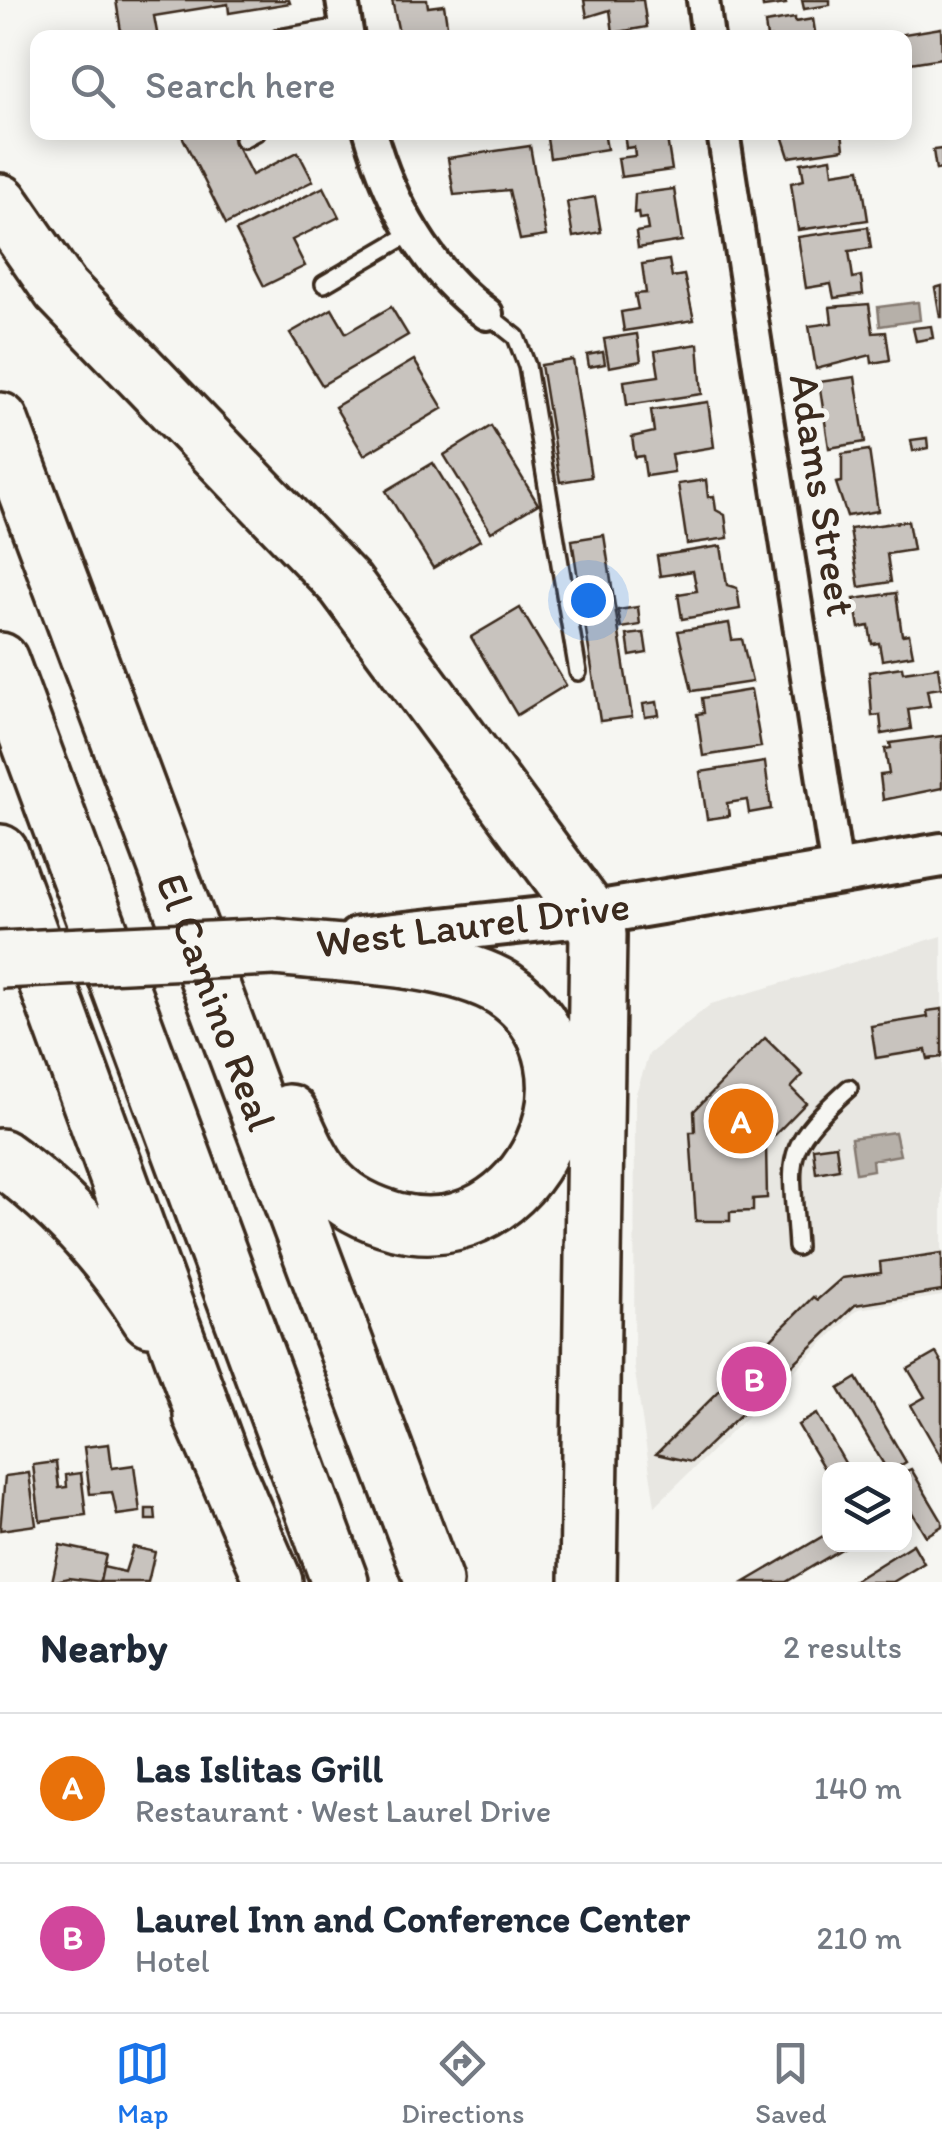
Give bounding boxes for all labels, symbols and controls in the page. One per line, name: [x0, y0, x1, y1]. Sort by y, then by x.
search box: [30, 30, 912, 140]
icon: search: [65, 58, 120, 113]
text: Search here: [145, 62, 336, 108]
street label: Adams Street: [779, 370, 867, 620]
your location: [563, 575, 614, 626]
street label: El Camino Real: [146, 866, 288, 1137]
street label: West Laurel Drive: [313, 879, 633, 969]
pin: A: [708, 1084, 774, 1158]
pin: B: [722, 1342, 786, 1416]
map controls: [822, 1462, 912, 1552]
button: layers: [822, 1462, 912, 1552]
text: Nearby: [40, 1622, 167, 1673]
text: 2 results: [783, 1628, 902, 1666]
text: Las Islitas Grill: [135, 1746, 383, 1792]
text: A: [62, 1769, 83, 1807]
text: 140 m: [814, 1769, 902, 1807]
text: Restaurant · West Laurel Drive: [135, 1792, 551, 1830]
text: Laurel Inn and Conference Center: [135, 1896, 690, 1942]
text: B: [62, 1919, 83, 1957]
text: 210 m: [816, 1919, 902, 1957]
text: Hotel: [135, 1942, 210, 1980]
tab: Map: [115, 2036, 170, 2130]
tab: Directions: [401, 2036, 524, 2130]
tab: Saved: [755, 2036, 827, 2130]

